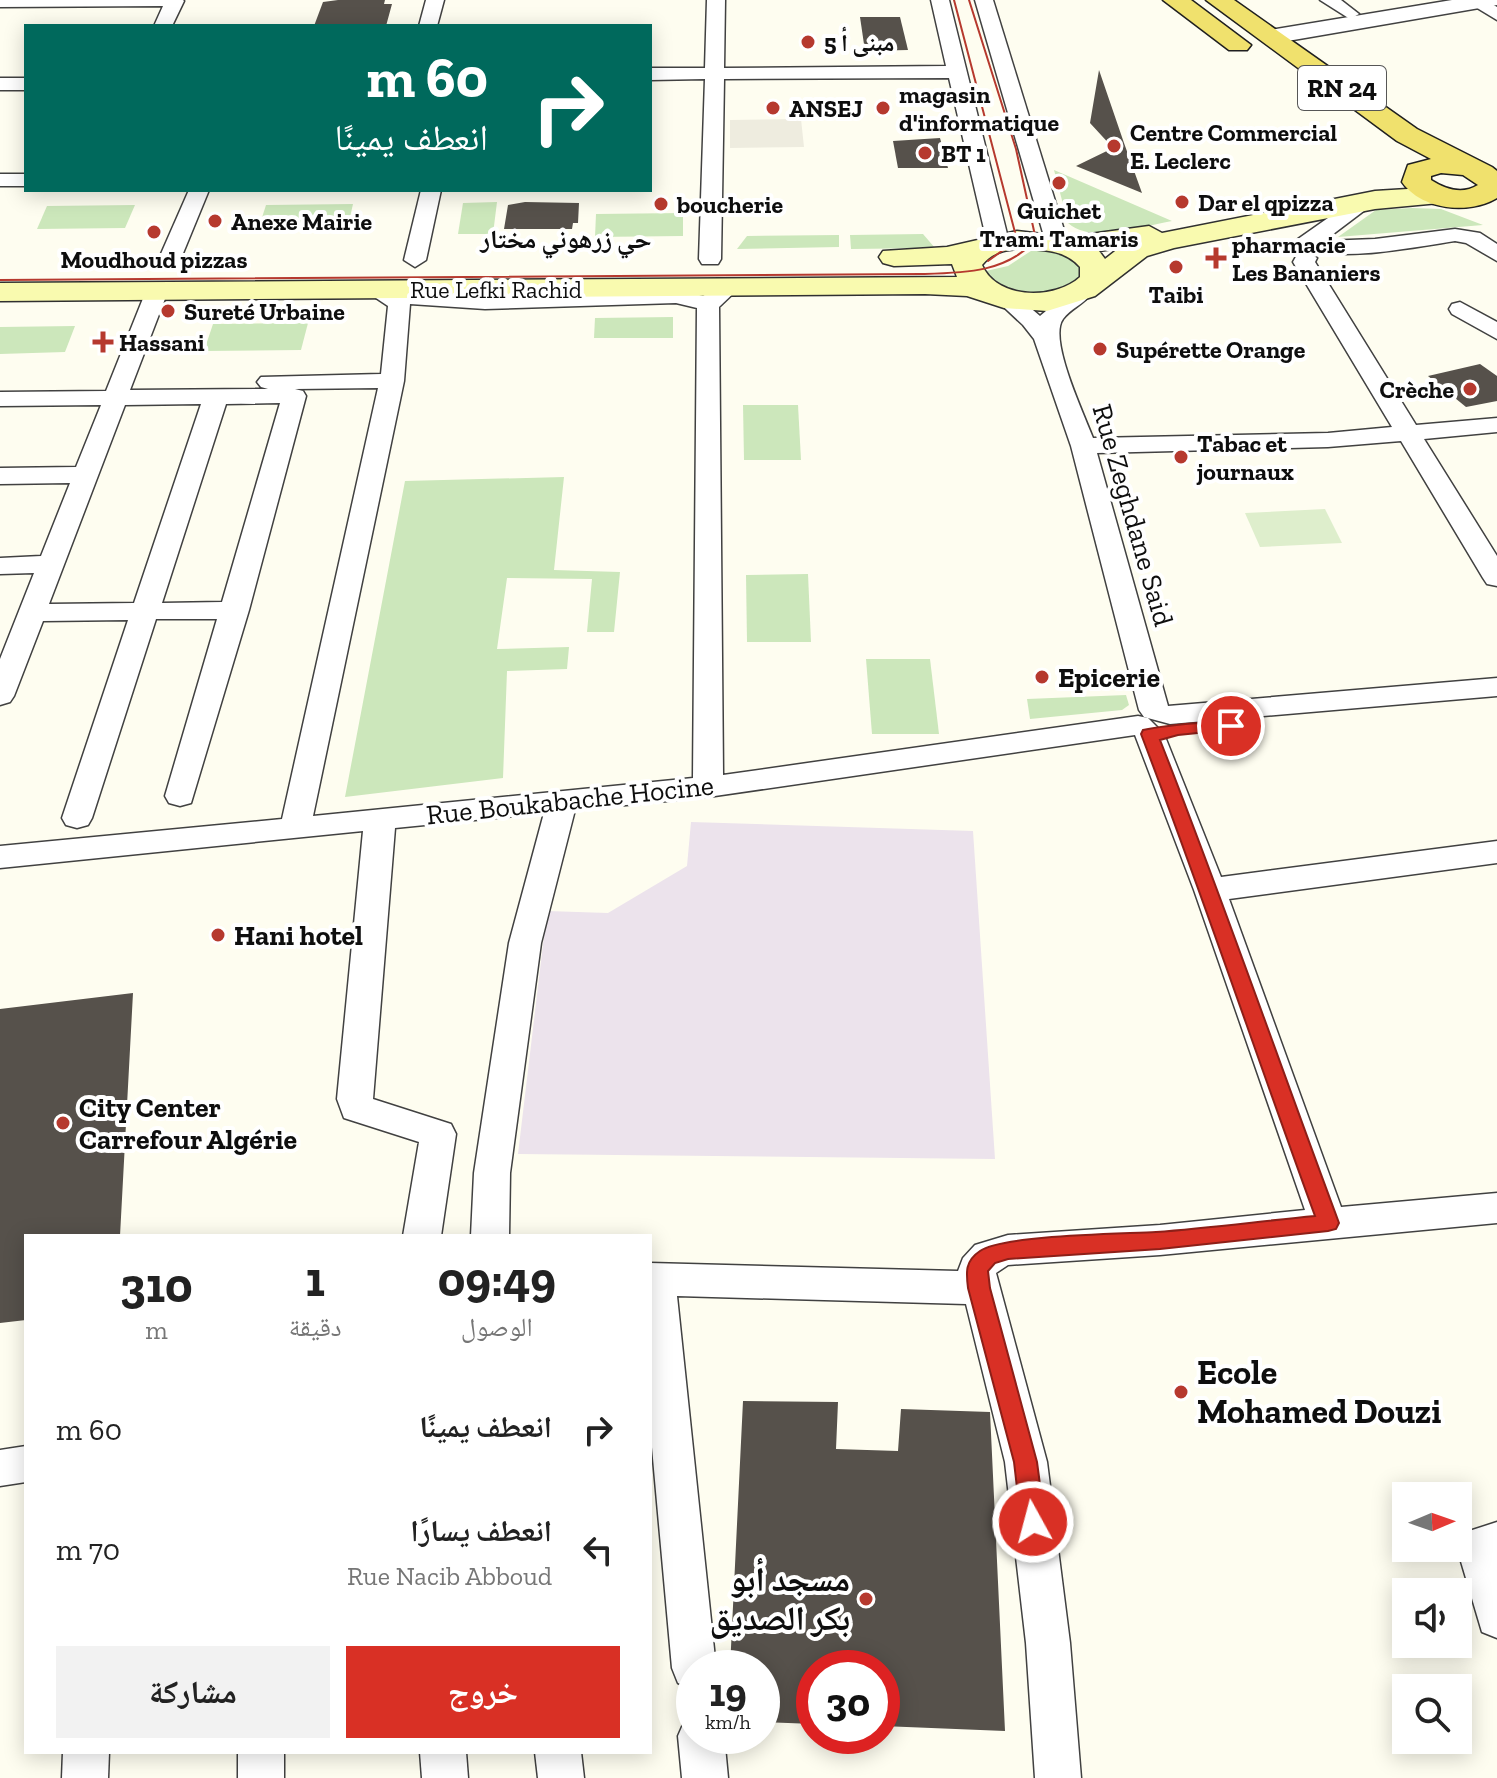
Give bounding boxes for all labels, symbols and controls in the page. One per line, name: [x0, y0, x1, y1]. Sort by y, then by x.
place label: مبنى أ 5: [824, 26, 894, 57]
marker: مبنى أ 5: [799, 33, 817, 51]
text: 60 m: [366, 44, 488, 111]
icon: right: [516, 56, 620, 160]
road number: RN 24: [1298, 66, 1386, 110]
place label: magasin d'informatique: [899, 80, 1059, 137]
place label: ANSEJ: [789, 94, 863, 123]
marker: ANSEJ: [764, 99, 782, 117]
marker: magasin d'informatique: [874, 99, 892, 117]
text: انعطف يمينًا: [335, 116, 488, 159]
place label: Centre Commercial E. Leclerc: [1130, 118, 1337, 175]
marker: Centre Commercial E. Leclerc: [1105, 137, 1123, 155]
place label: BT 1: [941, 139, 986, 168]
marker: BT 1: [916, 144, 934, 162]
marker: Guichet Tram: Tamaris: [1050, 174, 1068, 192]
place label: Dar el qpizza: [1198, 188, 1334, 217]
place label: boucherie: [676, 190, 783, 219]
marker: Dar el qpizza: [1173, 193, 1191, 211]
marker: boucherie: [652, 195, 670, 213]
place label: Guichet Tram: Tamaris: [979, 196, 1139, 253]
place label: Anexe Mairie: [231, 207, 373, 236]
marker: Anexe Mairie: [206, 212, 224, 230]
marker: Moudhoud pizzas: [145, 223, 163, 241]
district label: حي زرهوني مختار: [479, 223, 652, 259]
place label: pharmacie Les Bananiers: [1232, 230, 1381, 287]
place label: Moudhoud pizzas: [60, 245, 248, 274]
marker: pharmacie Les Bananiers: [1207, 249, 1225, 267]
marker: Taibi: [1167, 258, 1185, 276]
street label: Rue Lefki Rachid: [410, 275, 582, 304]
place label: Taibi: [1148, 280, 1204, 309]
place label: Sureté Urbaine: [184, 297, 345, 326]
marker: Sureté Urbaine: [159, 302, 177, 320]
place label: Hassani: [119, 328, 205, 357]
marker: Hassani: [94, 333, 112, 351]
place label: Supérette Orange: [1116, 335, 1306, 364]
marker: Supérette Orange: [1091, 340, 1109, 358]
place label: Crèche: [1380, 375, 1454, 404]
marker: Crèche: [1461, 380, 1479, 398]
street label: Rue Zeghdane Said: [1086, 400, 1180, 630]
place label: Tabac et journaux: [1196, 429, 1294, 486]
marker: Tabac et journaux: [1172, 448, 1190, 466]
place label: Epicerie: [1058, 661, 1160, 694]
marker: Epicerie: [1033, 668, 1051, 686]
pin: [1197, 692, 1265, 760]
icon: arrive: [1209, 704, 1253, 748]
street label: Rue Boukabache Hocine: [425, 768, 715, 832]
place label: Hani hotel: [234, 919, 363, 952]
marker: Hani hotel: [209, 926, 227, 944]
place label: City Center Carrefour Algérie: [79, 1091, 297, 1156]
marker: City Center Carrefour Algérie: [54, 1114, 72, 1132]
text: 1: [305, 1251, 325, 1308]
text: 09:49: [438, 1251, 556, 1308]
text: 310: [120, 1257, 193, 1314]
text: دقيقة: [289, 1311, 342, 1343]
text: الوصول: [461, 1311, 533, 1343]
text: m: [145, 1314, 168, 1346]
place label: Ecole Mohamed Douzi: [1197, 1352, 1441, 1432]
marker: Ecole Mohamed Douzi: [1172, 1383, 1190, 1401]
icon: right: [576, 1408, 620, 1452]
text: انعطف يمينًا: [419, 1409, 552, 1445]
text: 60 m: [56, 1412, 122, 1448]
position arrow: [991, 1480, 1075, 1564]
north arrow: [1392, 1482, 1472, 1562]
map controls: [1392, 1482, 1472, 1754]
text: انعطف يسارًا: [410, 1513, 552, 1549]
icon: left: [576, 1528, 620, 1572]
text: 70 m: [56, 1532, 120, 1568]
place label: مسجد أبو بكر الصديق: [710, 1557, 850, 1639]
text: Rue Nacib Abboud: [347, 1560, 552, 1592]
button: sound: [1392, 1578, 1472, 1658]
marker: مسجد أبو بكر الصديق: [857, 1590, 875, 1608]
button: مشاركة: [56, 1646, 330, 1738]
button: خروج: [346, 1646, 620, 1738]
speed limit sign: 30: [796, 1650, 900, 1754]
text: 19: [709, 1668, 747, 1716]
button: search: [1392, 1674, 1472, 1754]
text: km/h: [705, 1710, 751, 1734]

